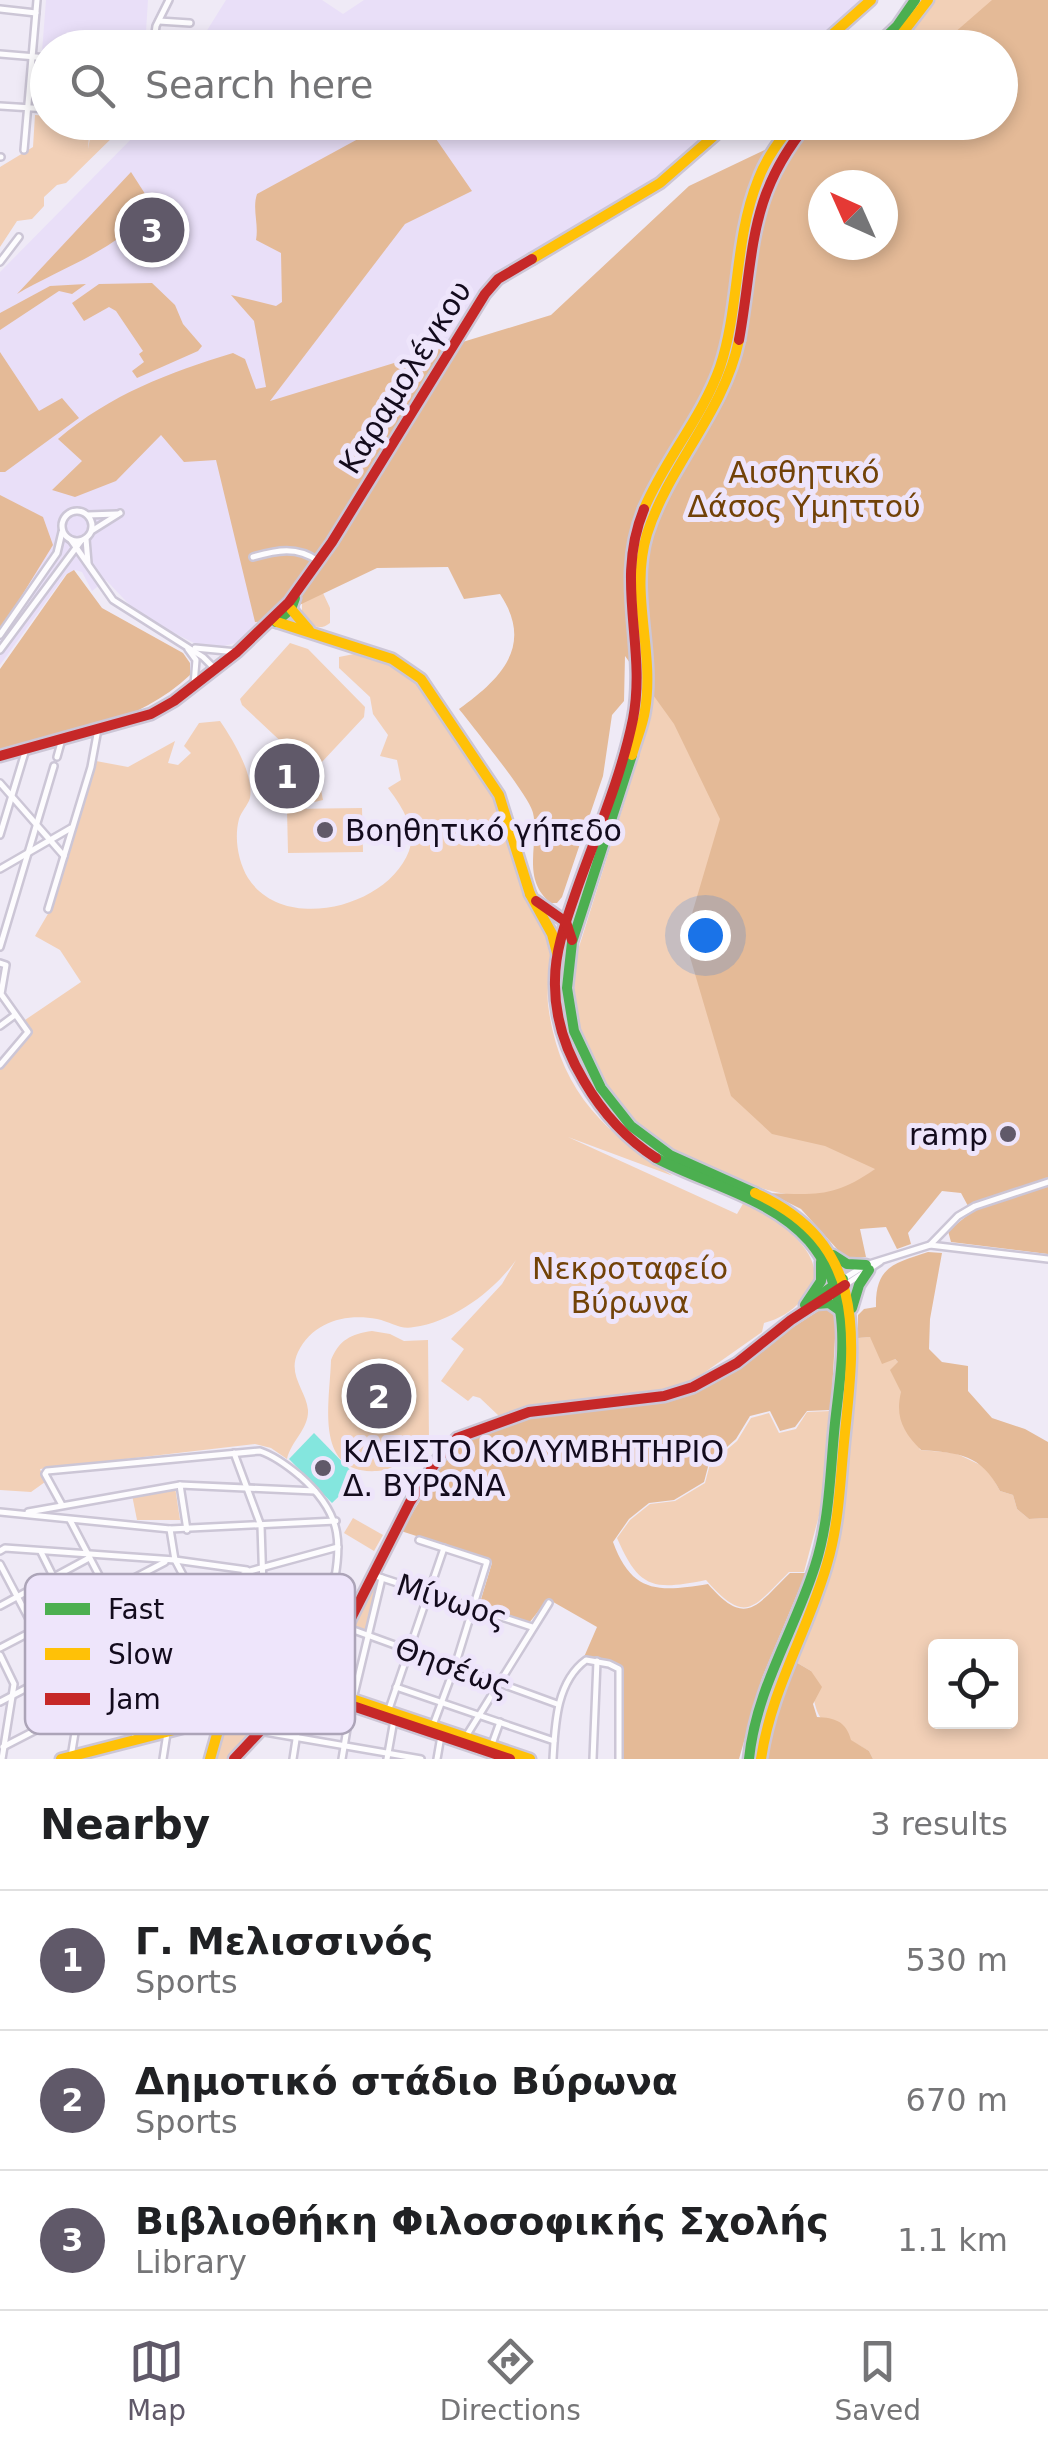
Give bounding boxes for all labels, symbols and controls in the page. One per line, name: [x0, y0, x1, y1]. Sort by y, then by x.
search box: [30, 30, 1018, 140]
icon: search: [65, 58, 120, 113]
text: Search here: [145, 63, 373, 107]
north arrow: [808, 170, 898, 260]
pin: 3: [120, 192, 184, 268]
street label: Καραμολέγκου: [332, 274, 478, 480]
park label: Αισθητικό Δάσος Υμηττού: [687, 455, 921, 524]
pin: 1: [254, 738, 320, 814]
place label: Βοηθητικό γήπεδο: [345, 813, 622, 848]
marker: Βοηθητικό γήπεδο: [314, 819, 336, 841]
your location: [680, 910, 731, 961]
place label: ramp: [909, 1117, 988, 1152]
marker: ramp: [997, 1123, 1019, 1145]
park label: Νεκροταφείο Βύρωνα: [532, 1251, 728, 1320]
pin: 2: [346, 1358, 412, 1434]
place label: ΚΛΕΙΣΤΟ ΚΟΛΥΜΒΗΤΗΡΙΟ Δ. ΒΥΡΩΝΑ: [343, 1434, 724, 1503]
marker: ΚΛΕΙΣΤΟ ΚΟΛΥΜΒΗΤΗΡΙΟ Δ. ΒΥΡΩΝΑ: [312, 1457, 334, 1479]
street label: Μίνωος: [392, 1567, 512, 1635]
legend: [25, 1574, 355, 1734]
text: Fast: [108, 1593, 164, 1626]
street label: Θησέως: [390, 1630, 516, 1704]
text: Slow: [108, 1638, 174, 1671]
map controls: [928, 1639, 1018, 1729]
button: locate: [928, 1639, 1018, 1729]
text: Jam: [106, 1683, 161, 1716]
text: Nearby: [40, 1800, 210, 1849]
text: 3 results: [870, 1805, 1008, 1843]
text: Γ. Μελισσινός: [135, 1919, 433, 1963]
text: 1: [61, 1941, 84, 1979]
text: 530 m: [906, 1941, 1008, 1979]
text: Sports: [135, 1963, 238, 2001]
text: Δημοτικό στάδιο Βύρωνα: [135, 2059, 678, 2103]
text: 2: [61, 2081, 84, 2119]
text: 670 m: [906, 2081, 1008, 2119]
text: Sports: [135, 2103, 238, 2141]
text: Βιβλιοθήκη Φιλοσοφικής Σχολής: [135, 2199, 829, 2243]
text: 3: [61, 2221, 84, 2259]
text: 1.1 km: [897, 2221, 1008, 2259]
text: Library: [135, 2243, 247, 2281]
tab: Map: [127, 2334, 186, 2427]
tab: Directions: [440, 2334, 581, 2427]
tab: Saved: [835, 2334, 921, 2427]

